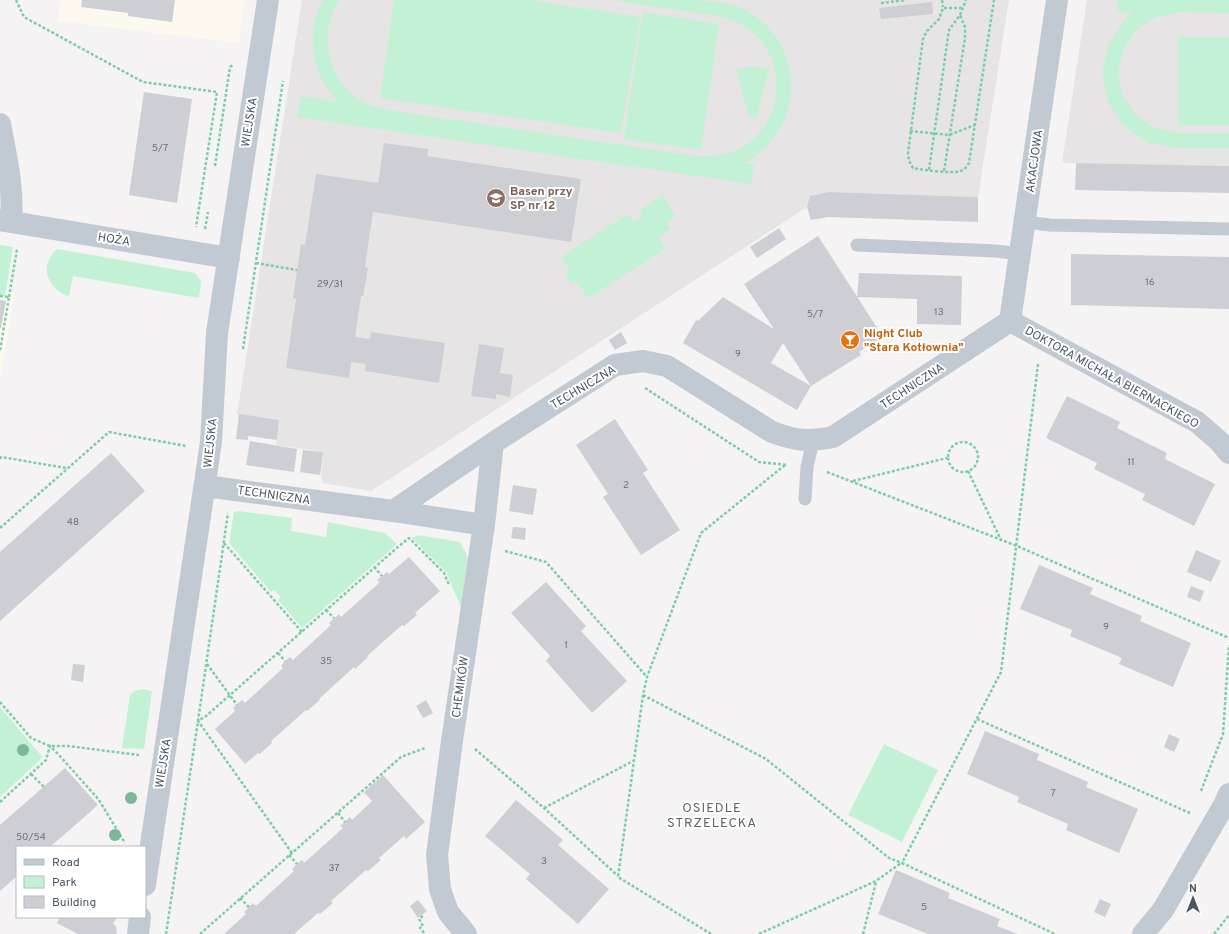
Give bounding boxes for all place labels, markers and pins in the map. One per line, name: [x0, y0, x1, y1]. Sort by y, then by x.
place label: Basen przy SP nr 12: [510, 184, 573, 214]
school or university icon: Basen przy SP nr 12: [485, 187, 507, 209]
place label: Night Club "Stara Kotłownia": [864, 326, 964, 356]
bar icon: Night Club "Stara Kotłownia": [839, 329, 861, 351]

